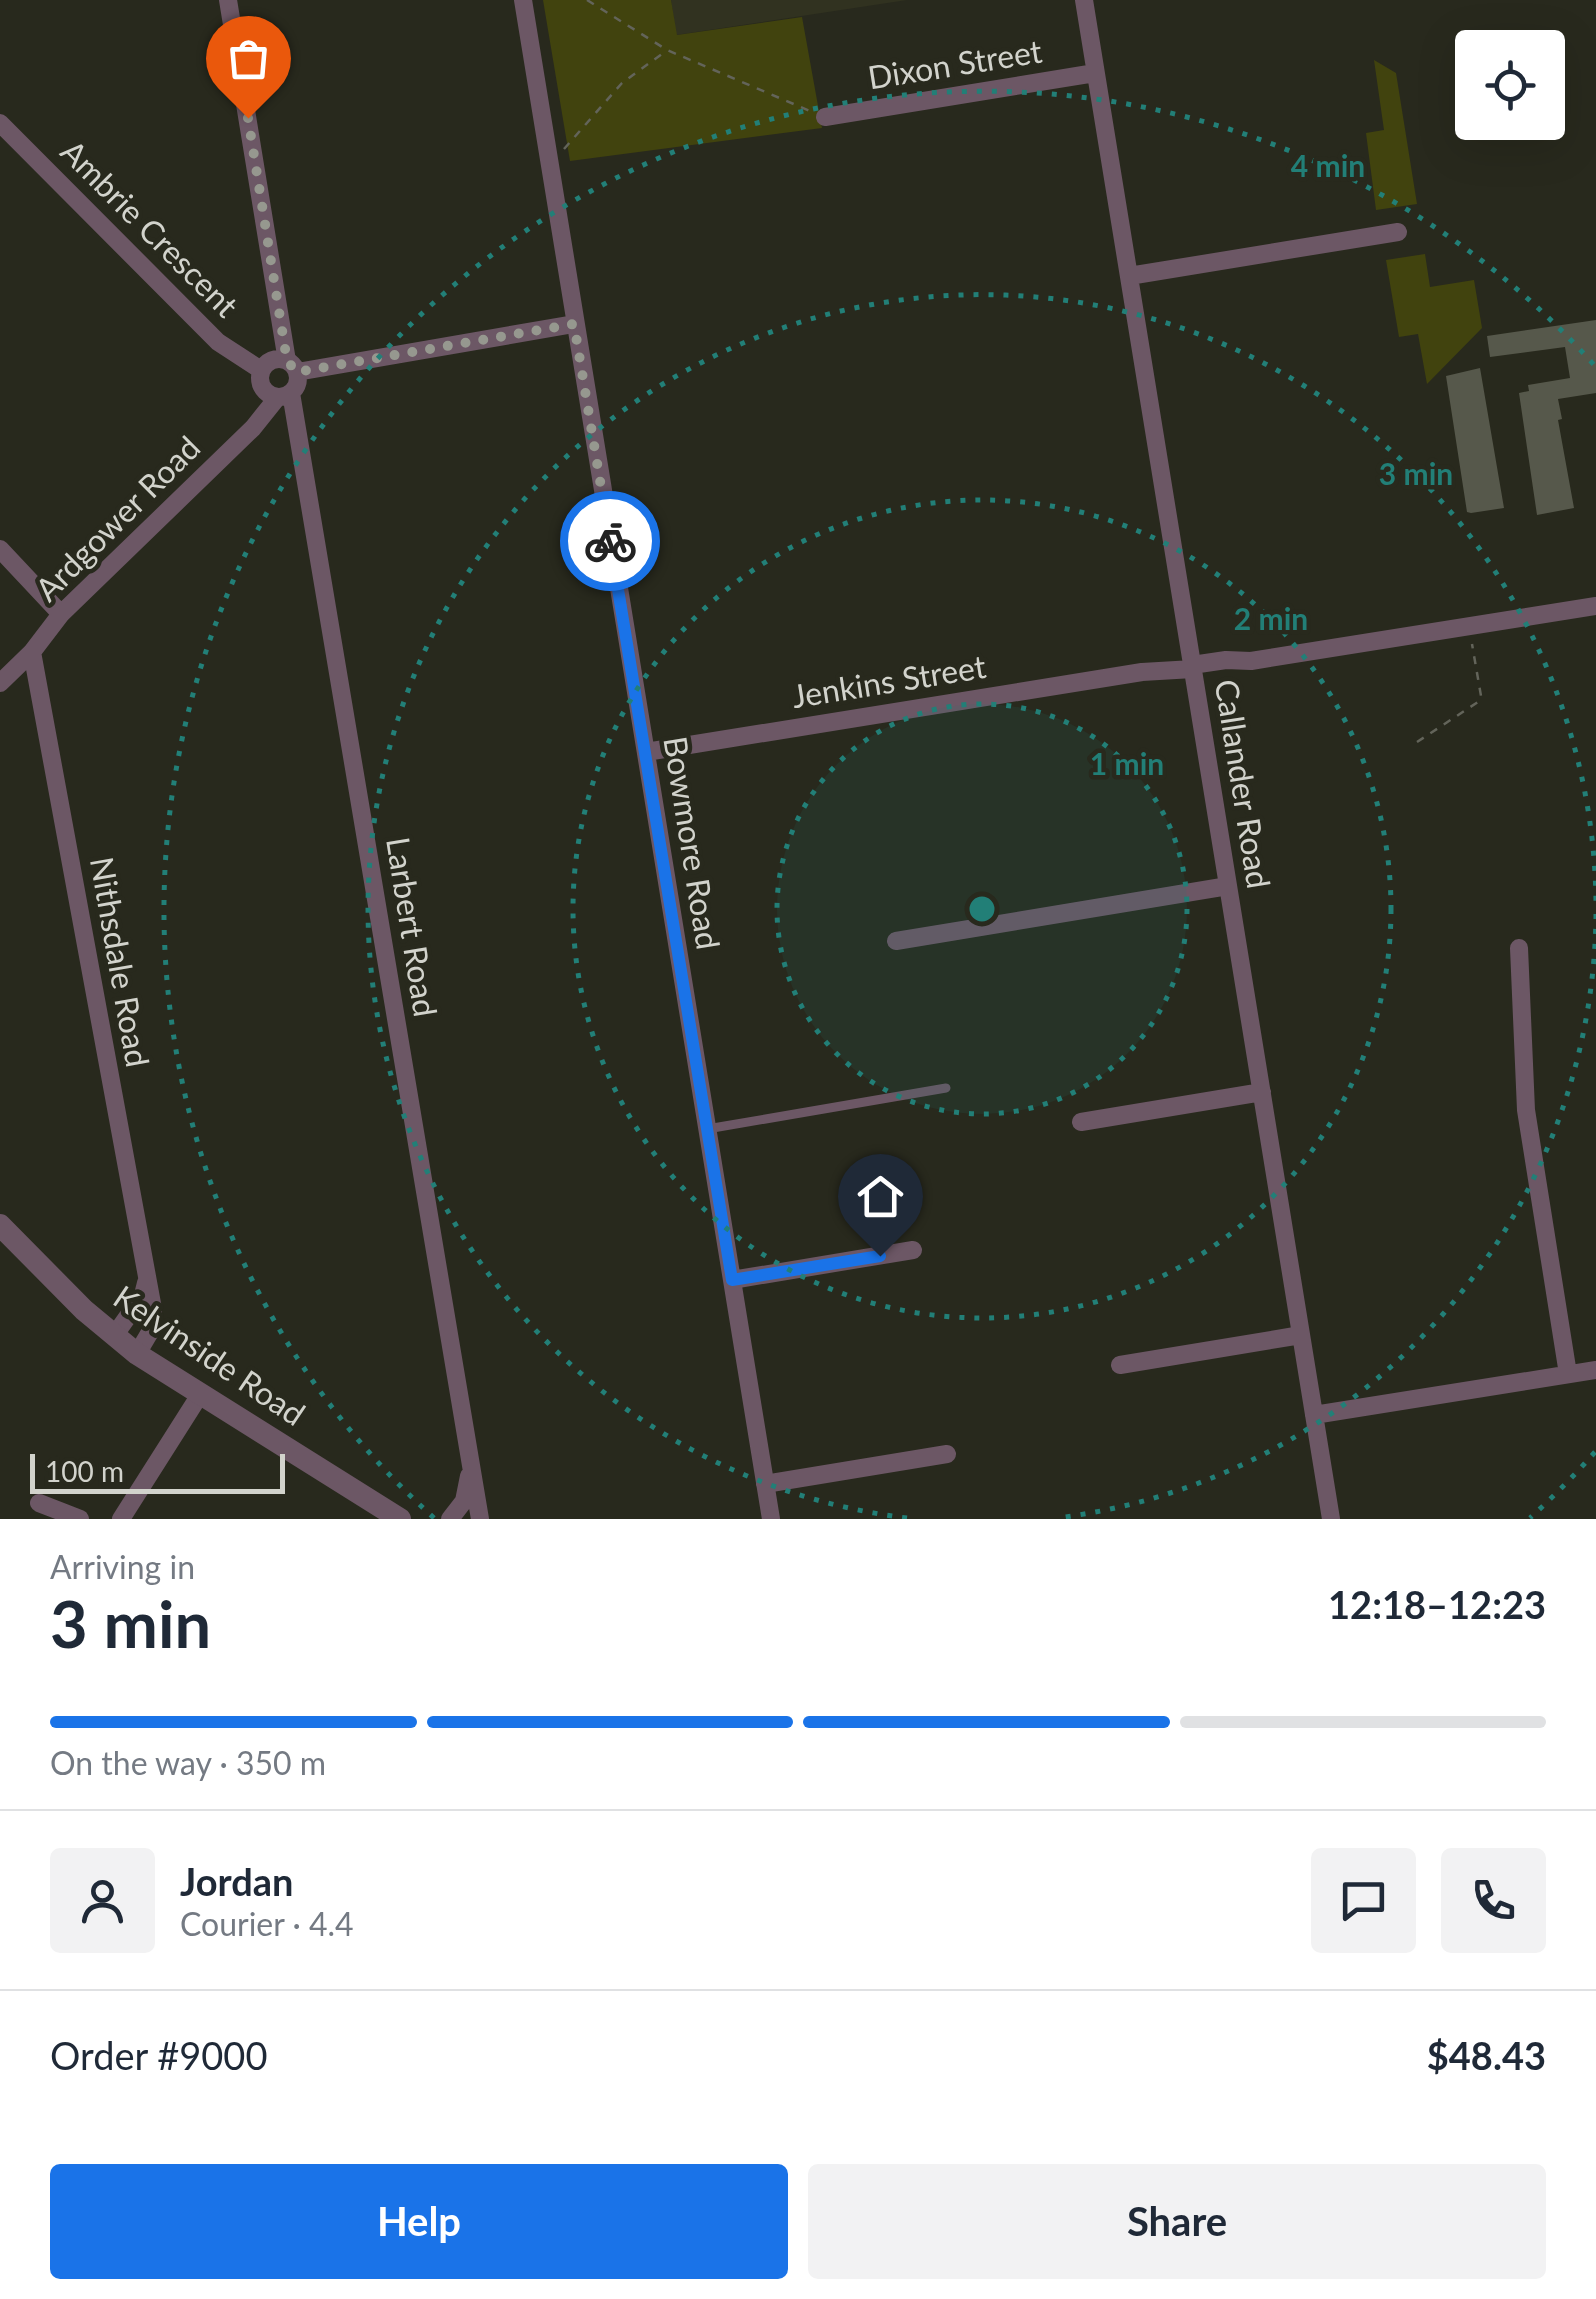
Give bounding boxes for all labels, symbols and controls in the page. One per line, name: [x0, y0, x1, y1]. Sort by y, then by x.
pin: [206, 16, 291, 119]
street label: Dixon Street: [865, 30, 1045, 96]
map controls: [1455, 30, 1565, 140]
button: locate: [1455, 30, 1565, 140]
icon: bag: [221, 31, 276, 86]
street label: Ambrie Crescent: [53, 131, 247, 325]
text: 4 min: [1291, 147, 1365, 183]
street label: Ardgower Road: [27, 428, 207, 608]
text: 3 min: [1379, 455, 1453, 491]
courier: [560, 491, 660, 591]
icon: bike: [583, 514, 638, 569]
text: 2 min: [1234, 600, 1308, 636]
street label: Jenkins Street: [789, 646, 989, 715]
street label: Callander Road: [1208, 676, 1279, 891]
street label: Bowmore Road: [656, 734, 729, 952]
text: 1 min: [1090, 745, 1164, 781]
street label: Larbert Road: [379, 834, 446, 1019]
street label: Nithsdale Road: [83, 854, 158, 1070]
centre of rings: [964, 891, 1000, 927]
pin: [838, 1154, 923, 1257]
icon: home: [853, 1169, 908, 1224]
street label: Kelvinside Road: [107, 1277, 313, 1433]
scale bar: [30, 1449, 285, 1494]
text: 100 m: [45, 1454, 124, 1488]
text: Arriving in: [50, 1547, 195, 1586]
text: 12:18–12:23: [1328, 1581, 1546, 1627]
text: 3 min: [50, 1584, 211, 1662]
text: On the way · 350 m: [50, 1743, 326, 1782]
button: person: [50, 1848, 155, 1953]
button: chat: [1311, 1848, 1416, 1953]
button: phone: [1441, 1848, 1546, 1953]
text: Jordan: [180, 1858, 293, 1904]
text: Courier · 4.4: [180, 1904, 354, 1943]
text: Order #9000: [50, 2032, 267, 2078]
text: $48.43: [1427, 2032, 1546, 2078]
button: Help: [50, 2164, 788, 2279]
button: Share: [808, 2164, 1546, 2279]

